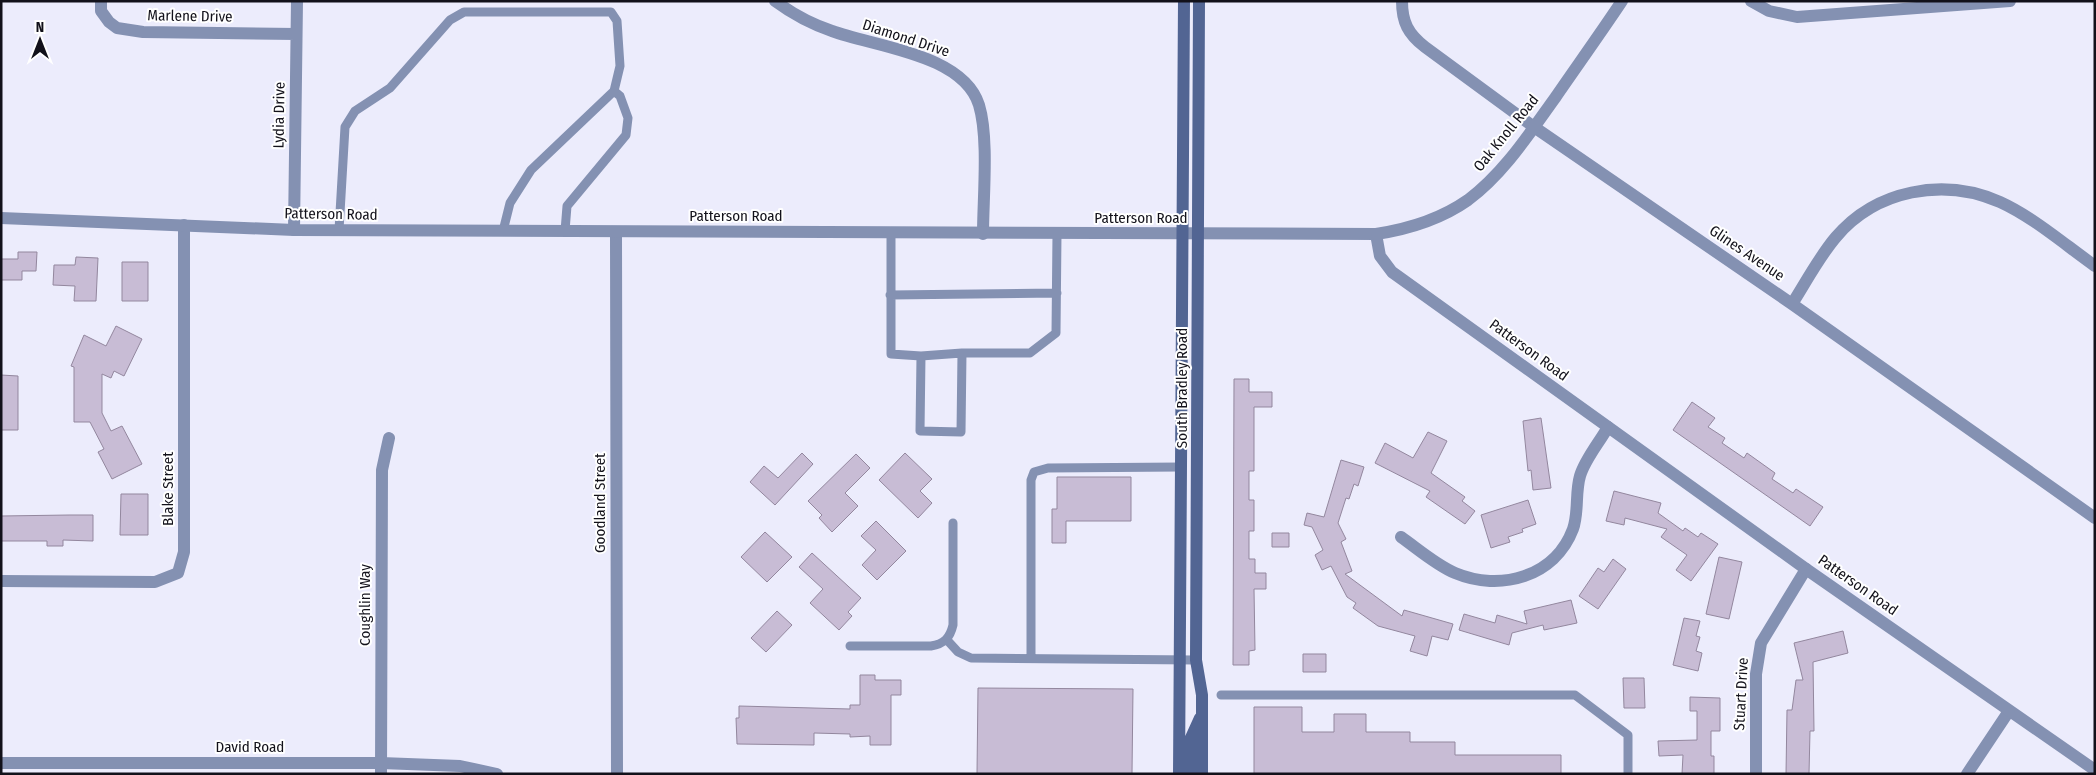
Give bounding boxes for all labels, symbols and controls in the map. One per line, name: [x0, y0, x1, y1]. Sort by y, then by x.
street label: Marlene Drive: [147, 6, 233, 26]
north arrow: [15, 15, 65, 65]
street label: Diamond Drive: [860, 15, 952, 61]
text: N: [36, 19, 44, 36]
street label: Lydia Drive: [269, 81, 289, 149]
street label: Oak Knoll Road: [1470, 91, 1542, 175]
street label: Patterson Road: [284, 204, 378, 224]
street label: Patterson Road: [689, 207, 783, 225]
street label: Patterson Road: [1094, 209, 1188, 227]
street label: Glines Avenue: [1706, 221, 1788, 285]
street label: Patterson Road: [1486, 315, 1572, 385]
street label: South Bradley Road: [1173, 328, 1191, 448]
street label: Blake Street: [159, 452, 177, 526]
street label: Goodland Street: [591, 453, 609, 553]
street label: Patterson Road: [1815, 551, 1901, 619]
street label: Coughlin Way: [356, 564, 374, 646]
street label: Stuart Drive: [1730, 657, 1752, 731]
street label: David Road: [216, 738, 284, 756]

